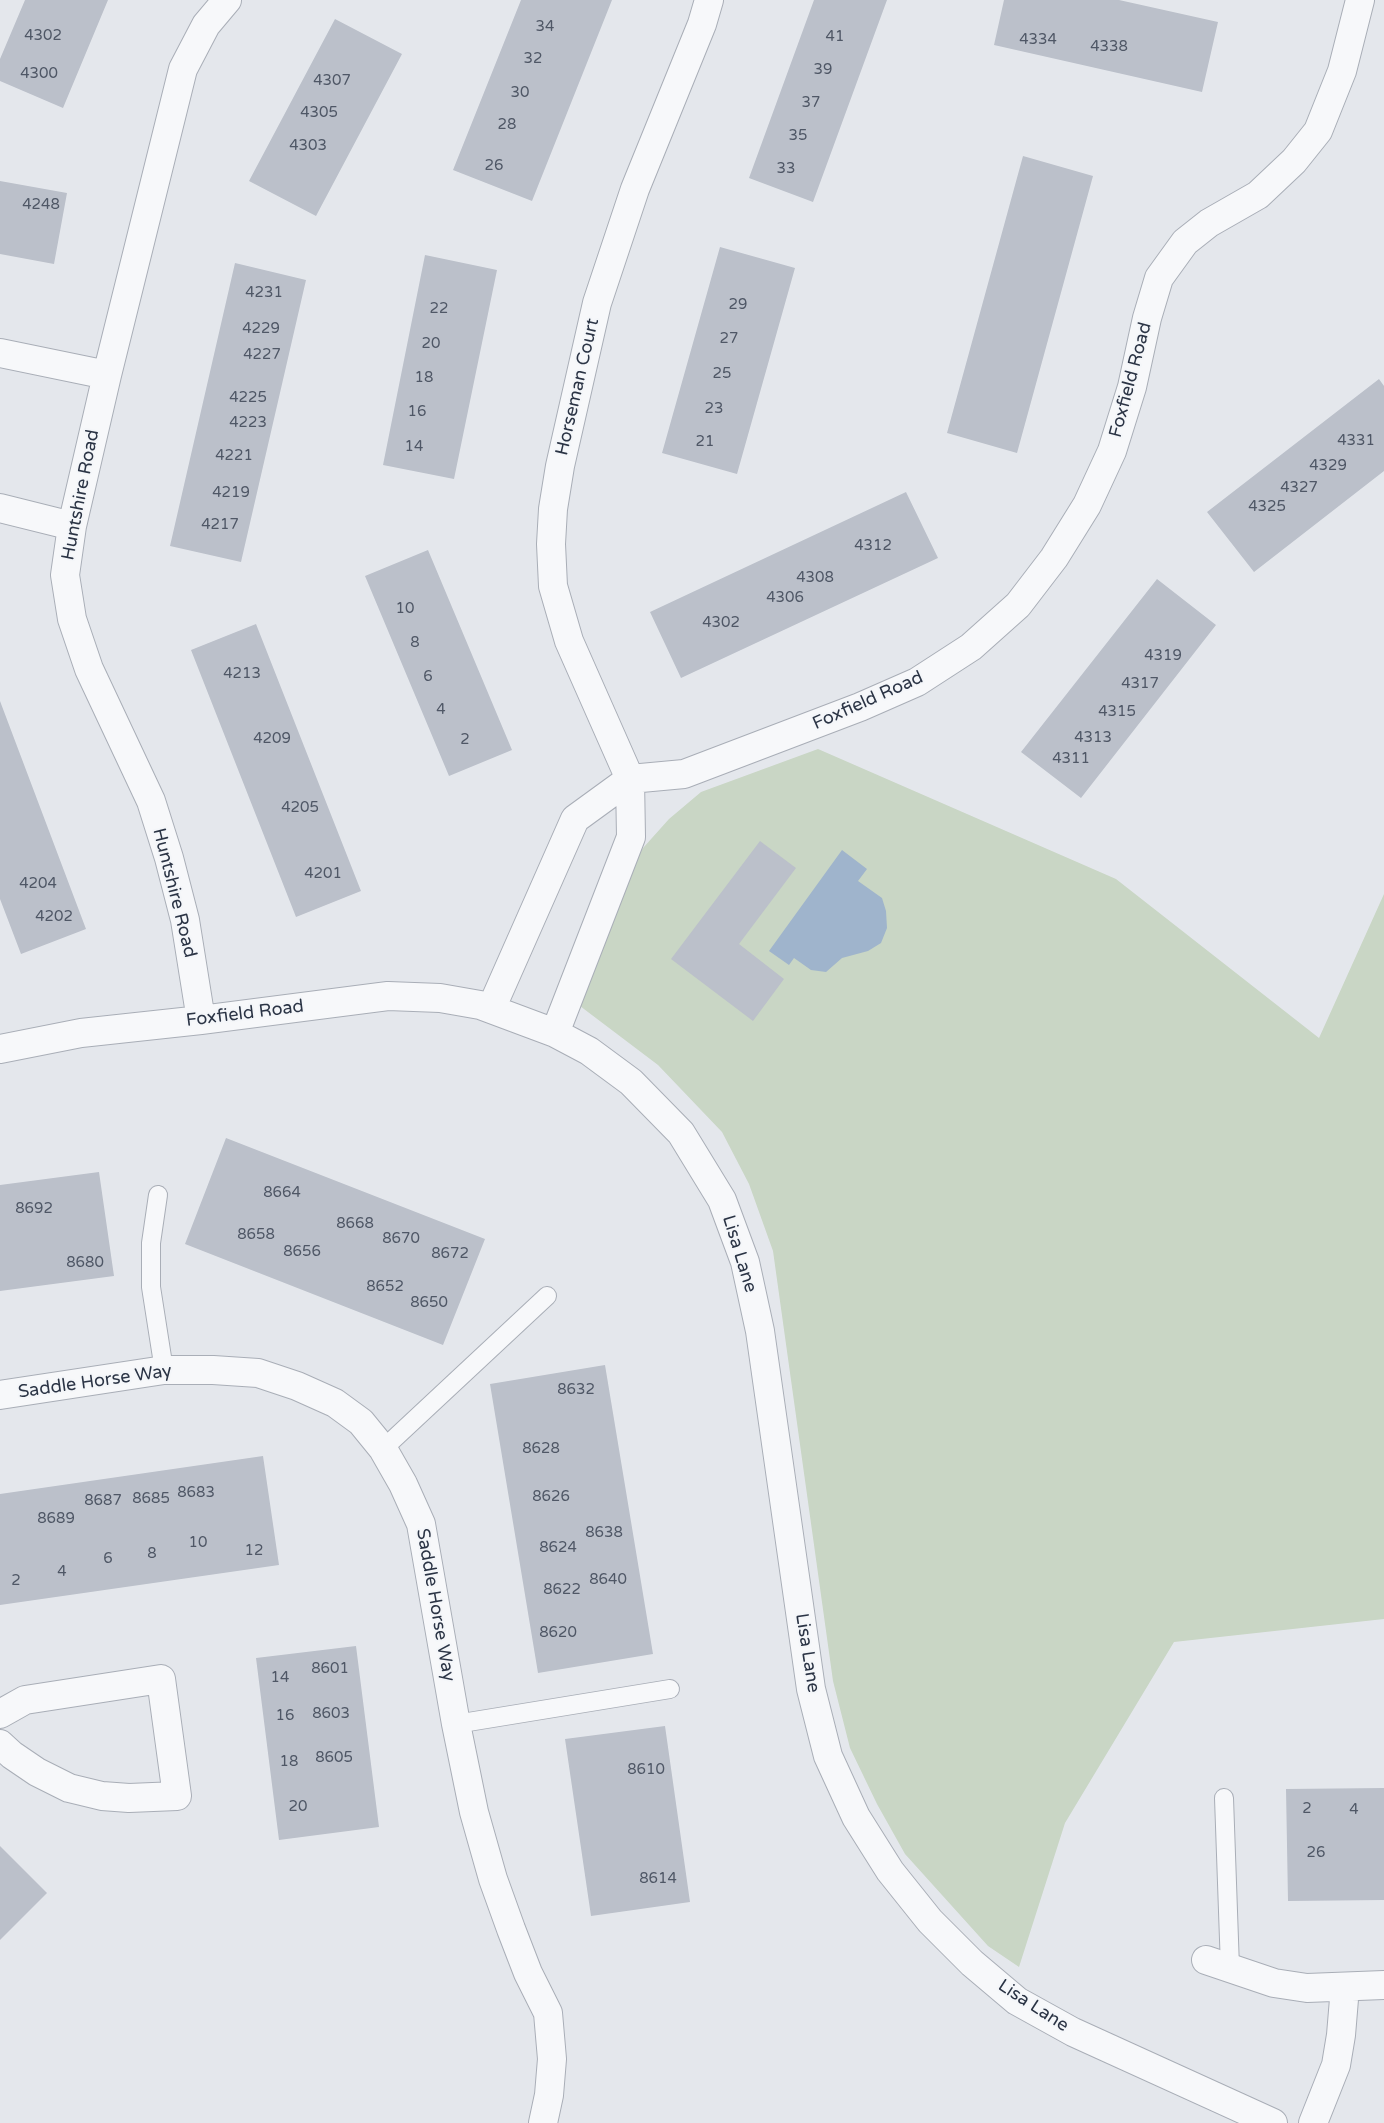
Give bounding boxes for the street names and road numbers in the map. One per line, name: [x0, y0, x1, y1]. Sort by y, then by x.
street label: Horseman Court: [552, 316, 604, 458]
street label: Foxfield Road: [1105, 320, 1157, 440]
street label: Huntshire Road: [58, 428, 104, 562]
street label: Foxfield Road: [809, 667, 927, 735]
street label: Huntshire Road: [147, 826, 201, 960]
street label: Foxfield Road: [185, 996, 305, 1032]
street label: Lisa Lane: [717, 1213, 761, 1295]
street label: Saddle Horse Way: [17, 1361, 173, 1403]
street label: Saddle Horse Way: [411, 1527, 459, 1683]
street label: Lisa Lane: [790, 1612, 824, 1694]
street label: Lisa Lane: [994, 1975, 1072, 2037]

